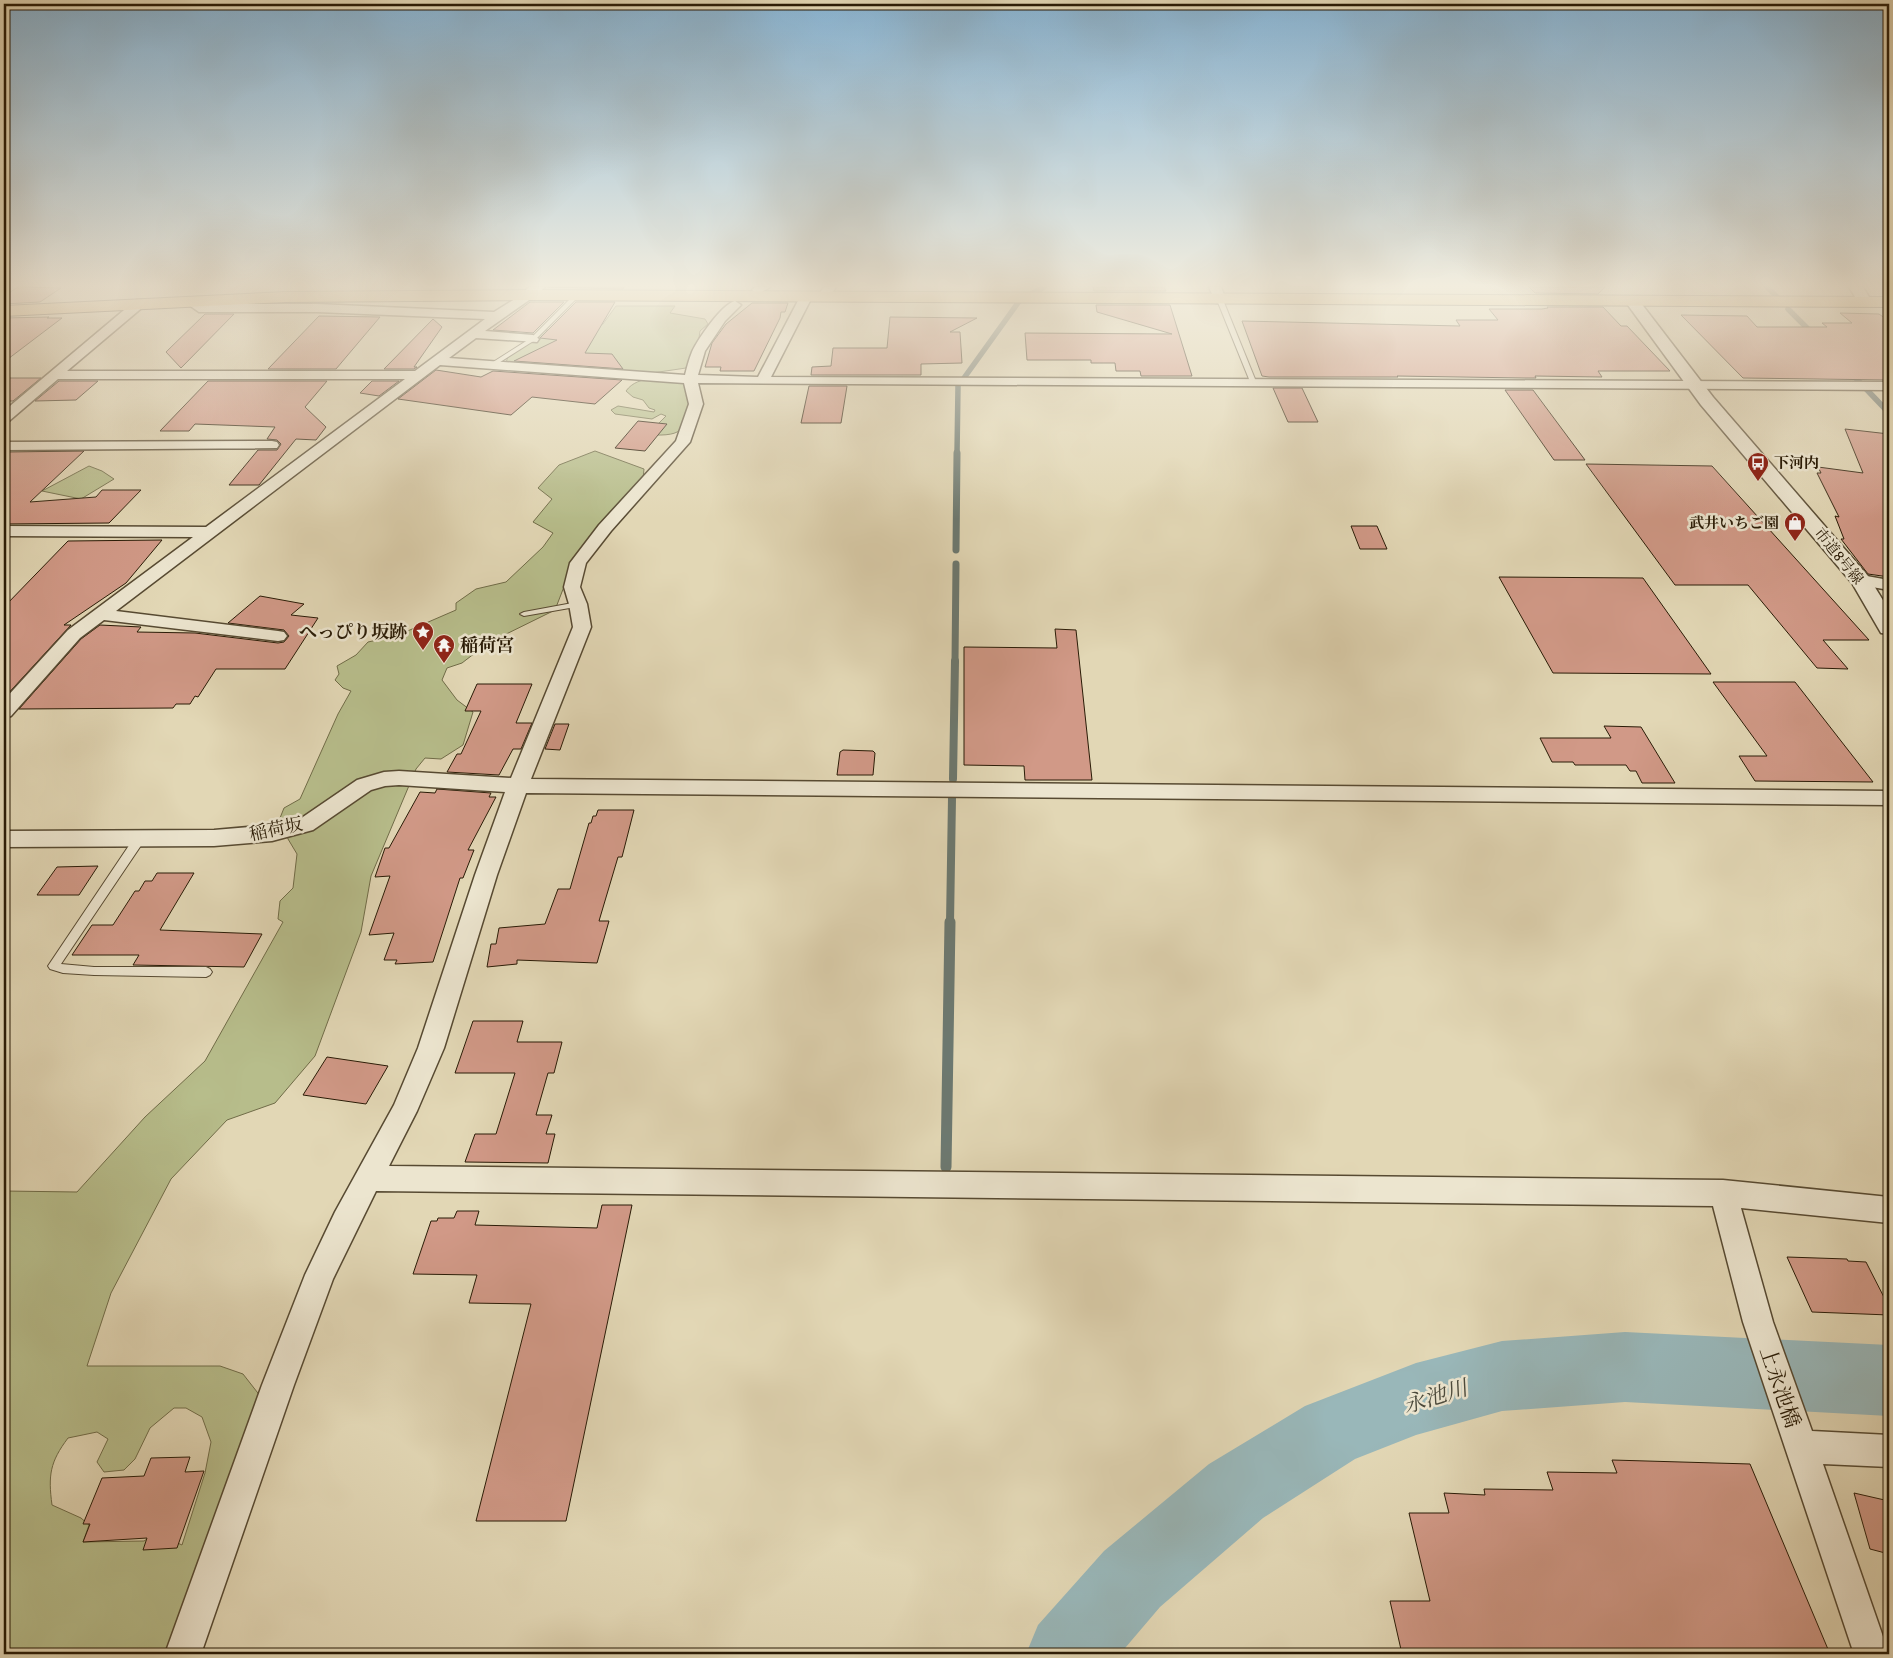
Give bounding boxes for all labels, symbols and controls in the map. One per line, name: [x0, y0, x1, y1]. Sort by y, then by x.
bus stop icon: 下河内: [1746, 451, 1770, 482]
place label: 下河内: [1774, 454, 1819, 473]
shop icon: 武井いちご園: [1783, 511, 1807, 542]
place label: 武井いちご園: [1689, 514, 1779, 533]
street label: 市道8号線: [1810, 524, 1867, 589]
place icon: へっぴり坂跡: [411, 620, 435, 651]
place label: へっぴり坂跡: [299, 622, 407, 644]
temple icon: 稲荷宮: [432, 633, 456, 664]
place label: 稲荷宮: [460, 635, 514, 657]
street label: 稲荷坂: [248, 814, 305, 846]
street label: 上永池橋: [1753, 1343, 1805, 1431]
water label: 永池川: [1400, 1374, 1473, 1420]

